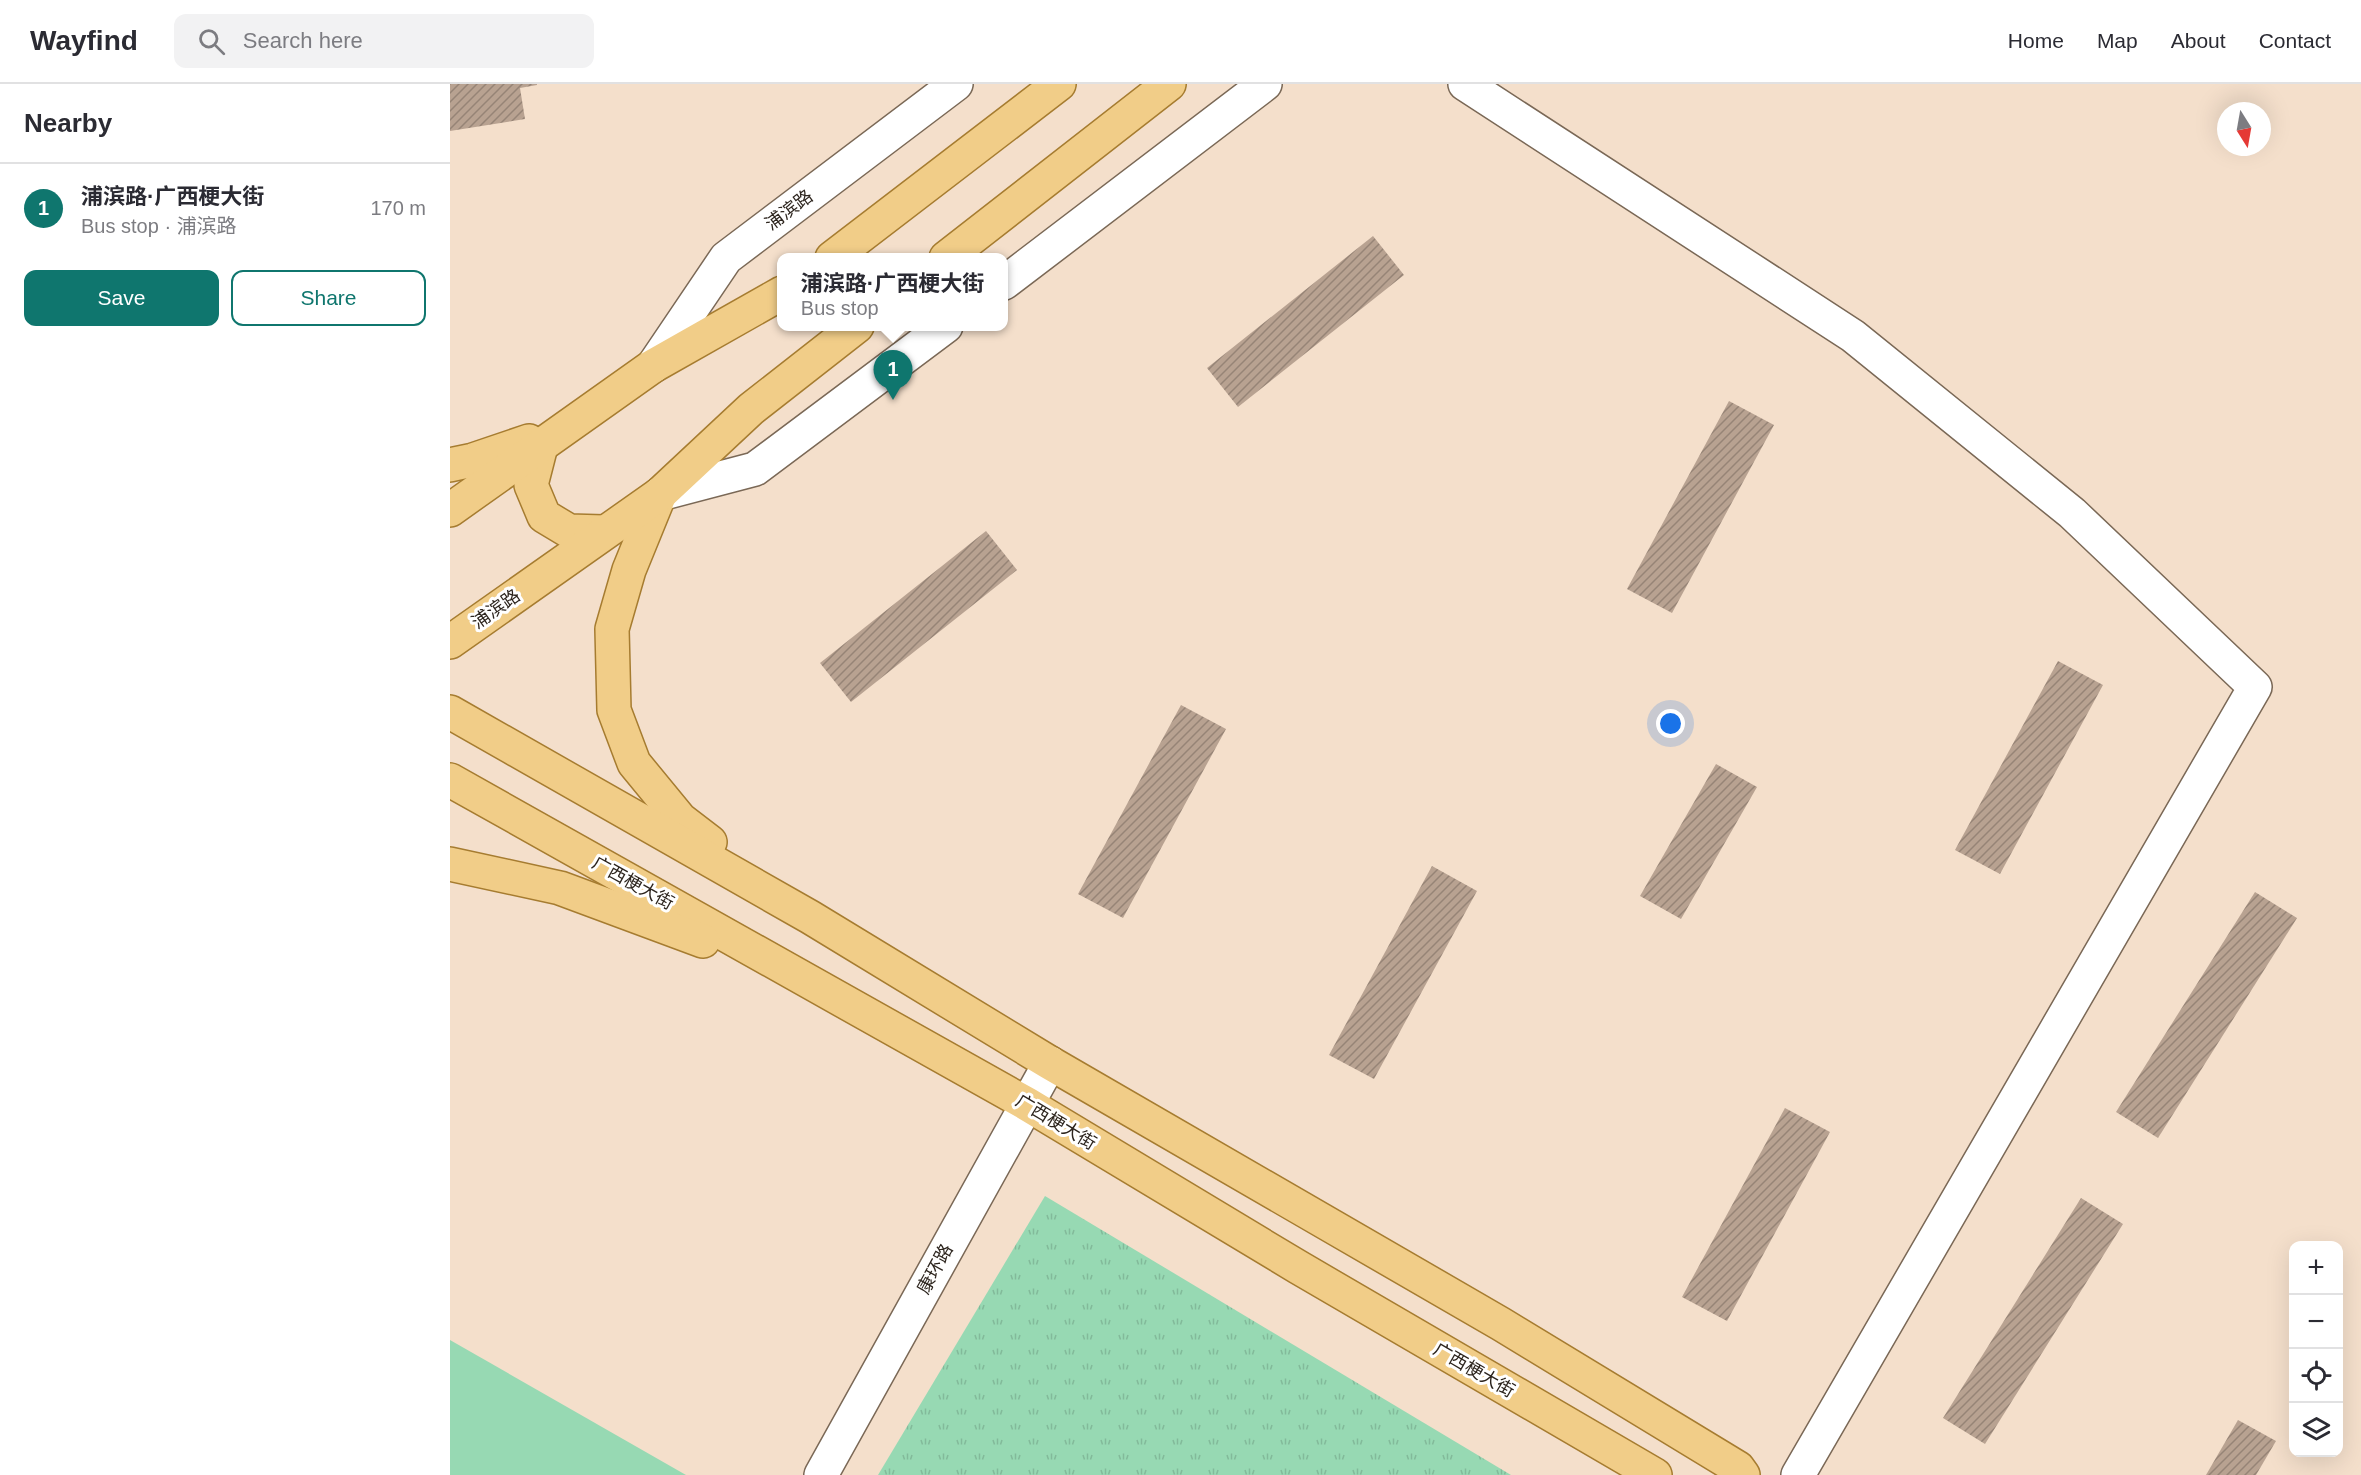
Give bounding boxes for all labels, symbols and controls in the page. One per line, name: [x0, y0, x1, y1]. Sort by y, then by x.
search box: [174, 14, 594, 68]
text: Wayfind: [30, 25, 138, 56]
icon: search: [195, 25, 228, 58]
text: Search here: [243, 28, 363, 53]
text: Home: [2008, 29, 2064, 52]
text: Map: [2097, 29, 2138, 52]
text: About: [2171, 29, 2226, 52]
text: Contact: [2259, 29, 2331, 52]
north arrow: [2217, 102, 2271, 156]
text: Nearby: [24, 108, 112, 138]
text: 浦滨路·广西梗大街: [81, 184, 264, 209]
street label: 浦滨路: [761, 186, 817, 234]
text: 1: [38, 197, 49, 219]
text: 170 m: [370, 197, 426, 219]
text: Bus stop · 浦滨路: [81, 215, 237, 237]
popup: [777, 253, 1008, 331]
button: Save: [24, 270, 219, 326]
button: Share: [231, 270, 426, 326]
text: 浦滨路·广西梗大街: [801, 271, 984, 296]
text: Bus stop: [801, 297, 879, 319]
pin: 1: [874, 350, 912, 400]
street label: 浦滨路: [468, 585, 524, 633]
your location: [1656, 709, 1685, 738]
street label: 广西梗大街: [589, 852, 677, 914]
street label: 广西梗大街: [1012, 1090, 1100, 1154]
street label: 康环路: [913, 1241, 957, 1297]
map controls: [2289, 1241, 2343, 1457]
button: +: [2289, 1241, 2343, 1295]
button: −: [2289, 1295, 2343, 1349]
street label: 广西梗大街: [1430, 1339, 1518, 1401]
button: locate: [2289, 1349, 2343, 1403]
button: layers: [2289, 1403, 2343, 1457]

